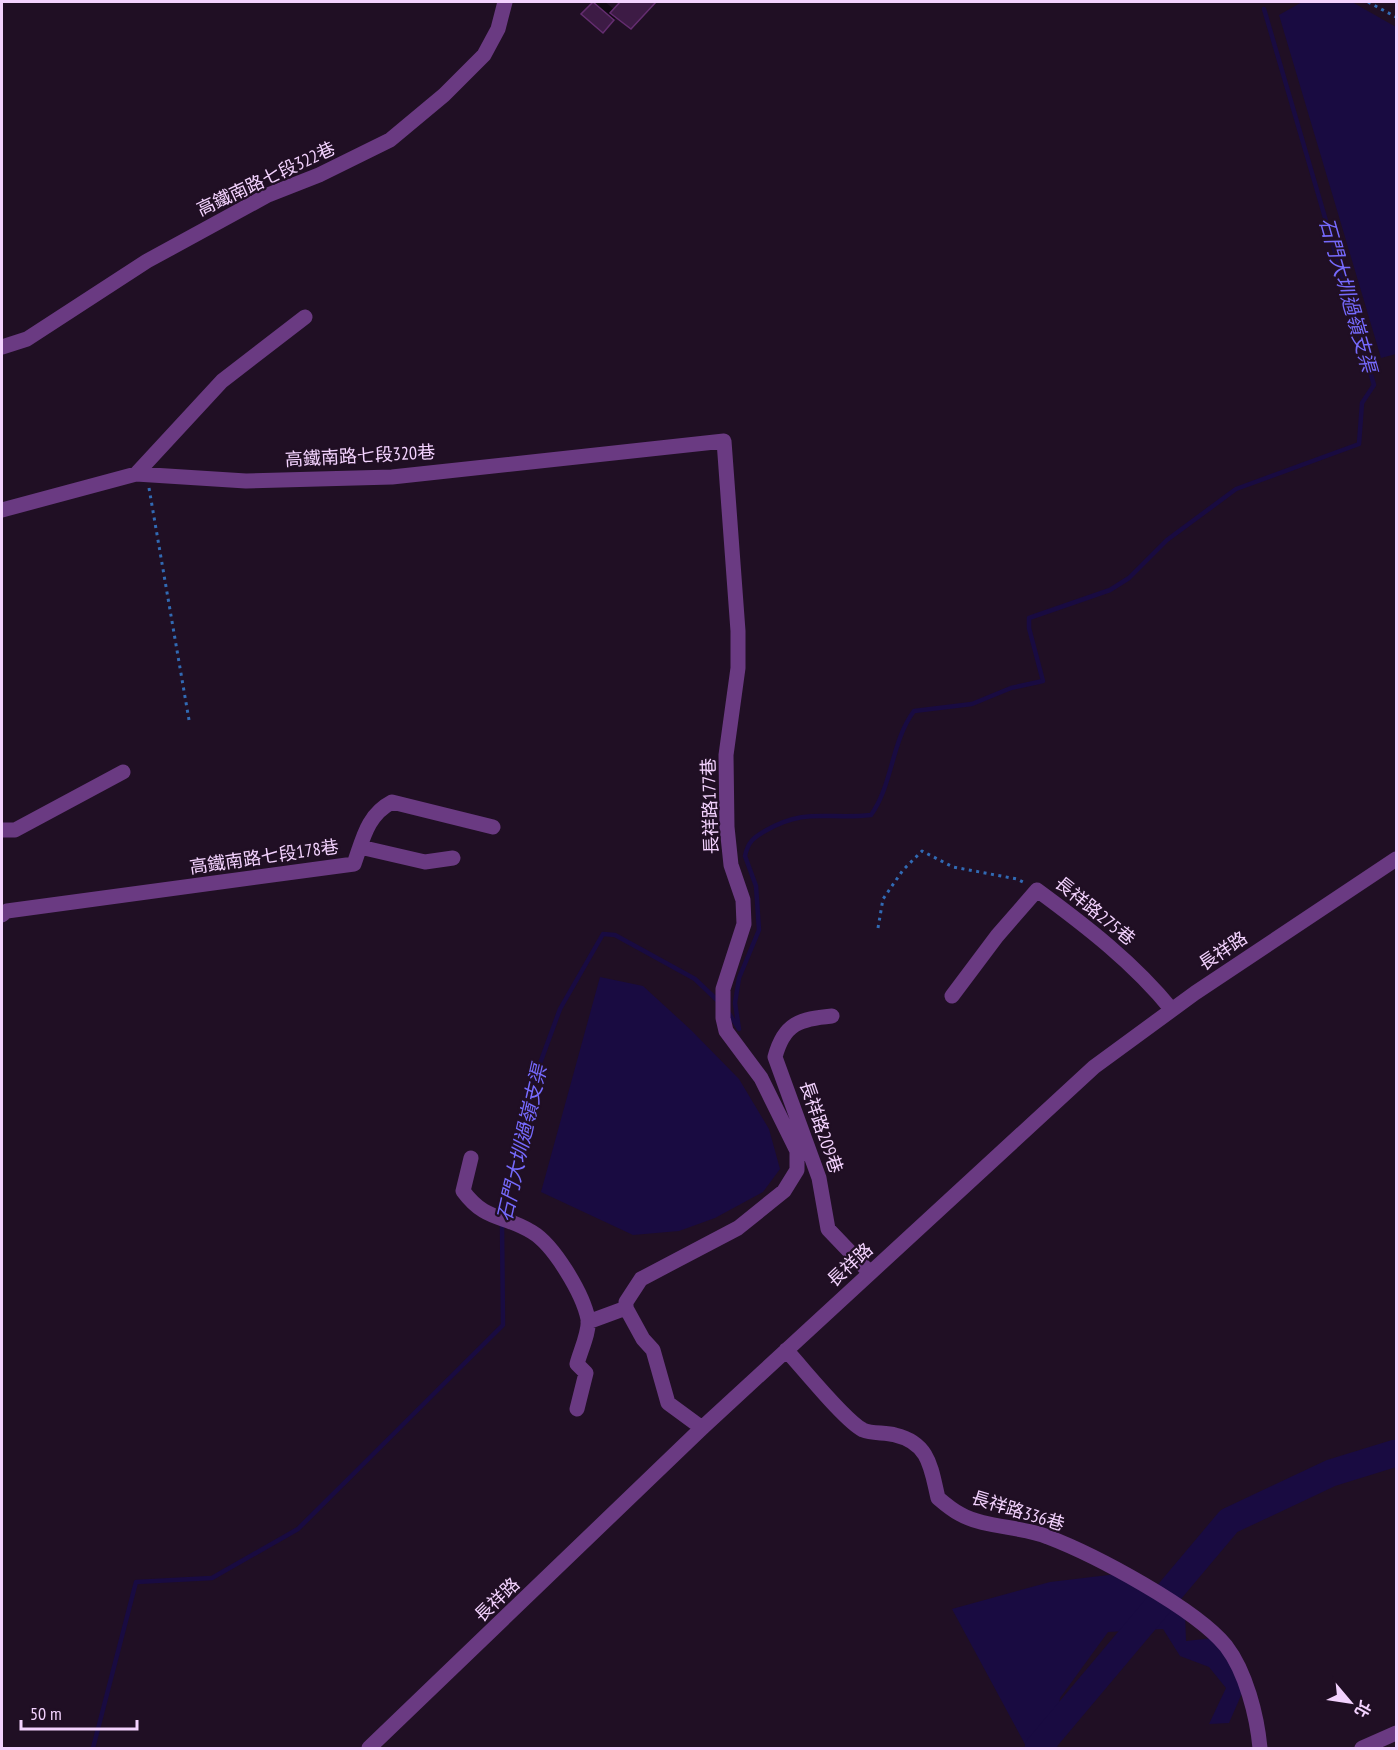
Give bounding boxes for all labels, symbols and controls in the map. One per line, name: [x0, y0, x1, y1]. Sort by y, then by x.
street label: 高鐵南路七段322巷: [193, 136, 339, 221]
water label: 石門大圳過嶺支渠: [1313, 215, 1383, 378]
street label: 高鐵南路七段320巷: [284, 440, 436, 471]
street label: 長祥路177巷: [696, 757, 723, 855]
street label: 高鐵南路七段178巷: [188, 835, 340, 878]
street label: 長祥路275巷: [1051, 871, 1140, 950]
street label: 長祥路: [1194, 926, 1252, 975]
water label: 石門大圳過嶺支渠: [491, 1059, 553, 1224]
street label: 長祥路209巷: [795, 1078, 848, 1176]
street label: 長祥路: [822, 1238, 877, 1291]
street label: 長祥路336巷: [969, 1485, 1068, 1536]
street label: 長祥路: [469, 1573, 524, 1627]
north arrow: [1320, 1672, 1380, 1732]
scale bar: [21, 1693, 136, 1731]
text: 北: [1350, 1697, 1376, 1721]
text: 50 m: [30, 1702, 62, 1725]

